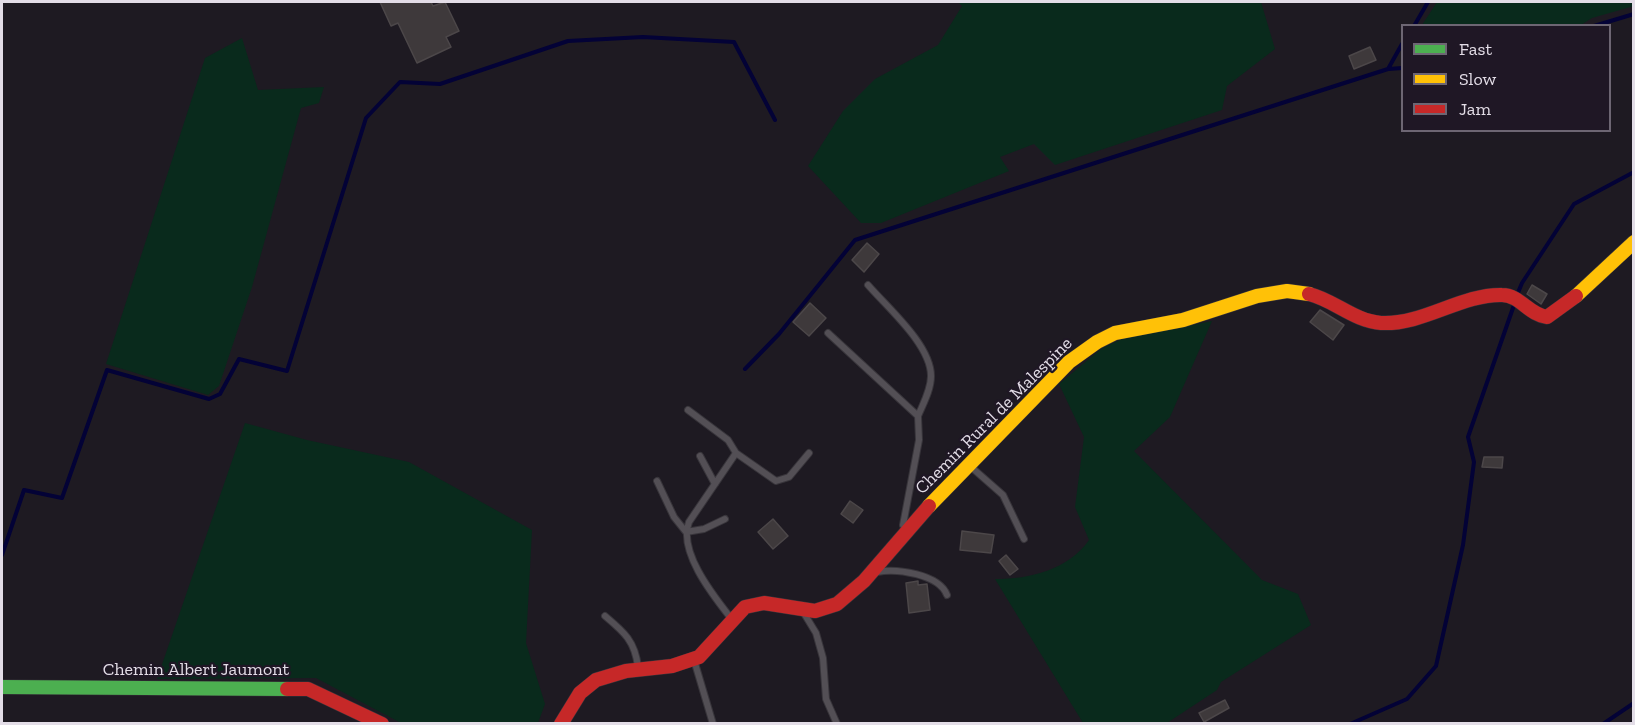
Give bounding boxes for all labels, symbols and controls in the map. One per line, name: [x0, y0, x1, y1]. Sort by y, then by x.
legend: [1401, 24, 1611, 132]
text: Fast: [1459, 38, 1492, 60]
text: Slow: [1459, 68, 1496, 90]
text: Jam: [1459, 98, 1491, 120]
street label: Chemin Rural de Malespine: [911, 333, 1077, 499]
street label: Chemin Albert Jaumont: [103, 659, 289, 681]

